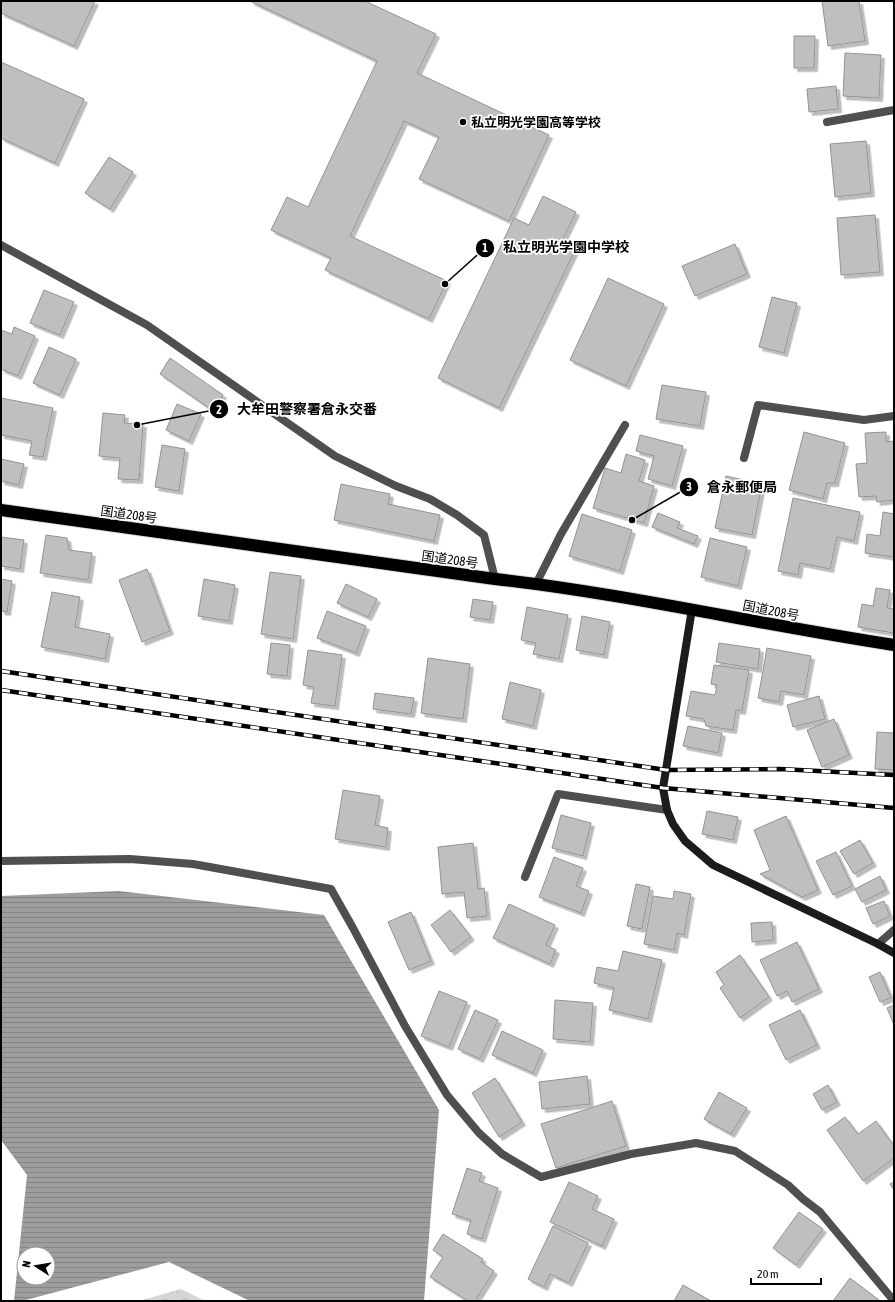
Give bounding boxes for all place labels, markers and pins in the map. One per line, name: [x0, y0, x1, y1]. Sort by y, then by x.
place label: 私立明光学園高等学校: [471, 115, 601, 130]
marker: 私立明光学園高等学校: [458, 117, 468, 127]
callout: 私立明光学園中学校: [475, 235, 637, 261]
callout: 大牟田警察署倉永交番: [209, 396, 385, 422]
callout: 倉永郵便局: [679, 474, 785, 500]

